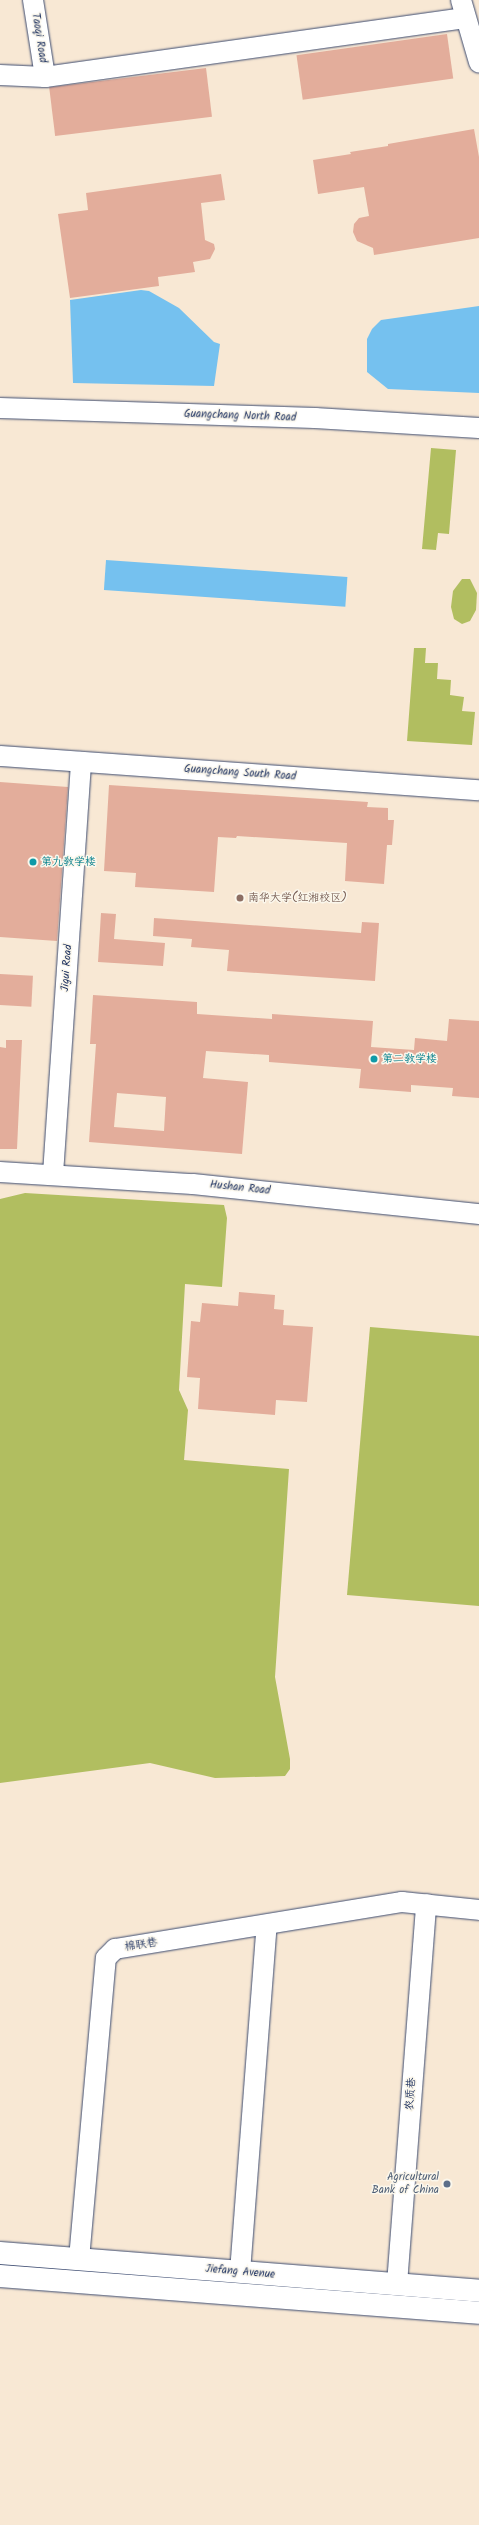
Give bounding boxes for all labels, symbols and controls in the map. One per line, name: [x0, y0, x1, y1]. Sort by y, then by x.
street label: Taoqi Road: [29, 12, 49, 64]
street label: Guangchang North Road: [184, 407, 296, 425]
street label: Guangchang South Road: [183, 762, 297, 784]
place label: 第九教学楼: [41, 855, 96, 869]
marker: 第九教学楼: [28, 857, 38, 867]
place label: 南华大学(红湘校区): [248, 891, 347, 905]
marker: 南华大学(红湘校区): [235, 893, 245, 903]
street label: Jigui Road: [59, 944, 75, 992]
place label: 第二教学楼: [382, 1052, 437, 1066]
marker: 第二教学楼: [369, 1054, 379, 1064]
street label: Hushan Road: [209, 1178, 271, 1198]
street label: 棉联巷: [124, 1936, 158, 1954]
street label: 农质巷: [403, 2077, 419, 2111]
place label: Agricultural Bank of China: [372, 2171, 439, 2197]
marker: Agricultural Bank of China: [442, 2179, 452, 2189]
street label: Jiefang Avenue: [205, 2262, 275, 2282]

